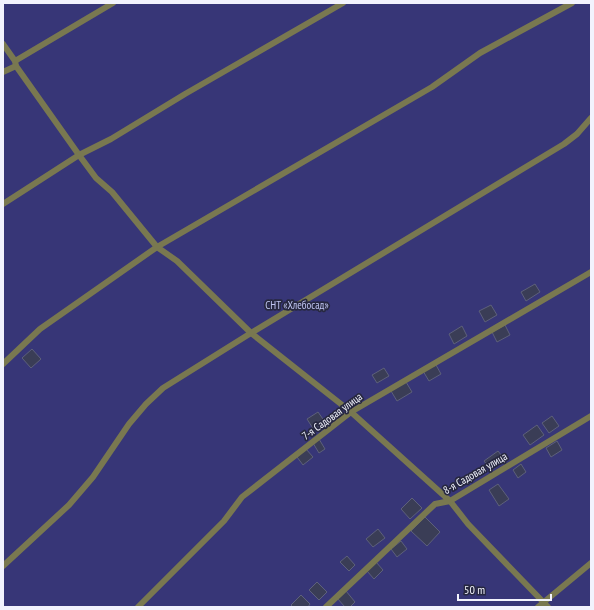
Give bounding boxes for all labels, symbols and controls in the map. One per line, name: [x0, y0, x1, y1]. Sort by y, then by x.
park label: СНТ «Хлебосад»: [265, 298, 329, 312]
street label: 7-я Садовая улица: [299, 389, 365, 443]
street label: 8-я Садовая улица: [440, 449, 510, 497]
scale bar: [458, 576, 551, 602]
text: 50 m: [464, 582, 485, 597]

